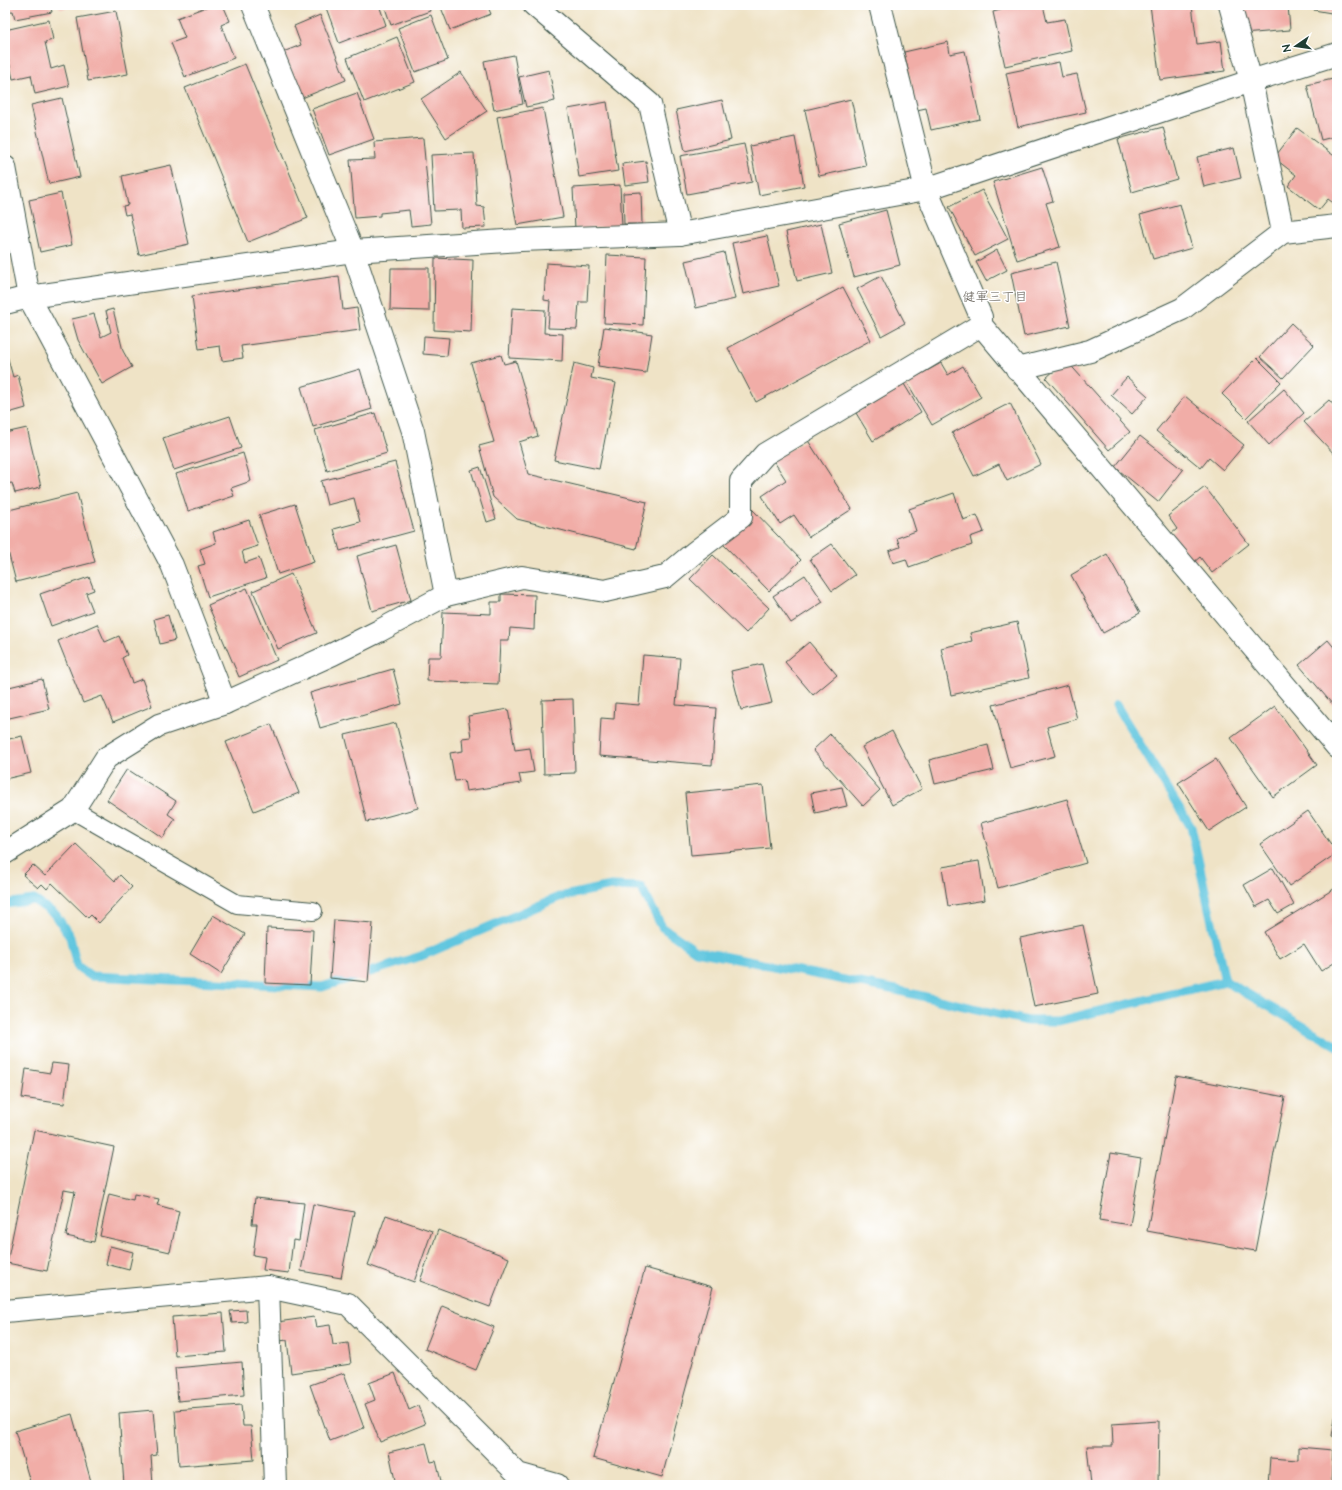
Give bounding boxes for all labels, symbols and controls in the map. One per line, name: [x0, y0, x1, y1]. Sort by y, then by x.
north arrow: [1276, 26, 1316, 66]
text: N: [1279, 43, 1295, 53]
district label: 健軍三丁目: [962, 288, 1028, 306]

